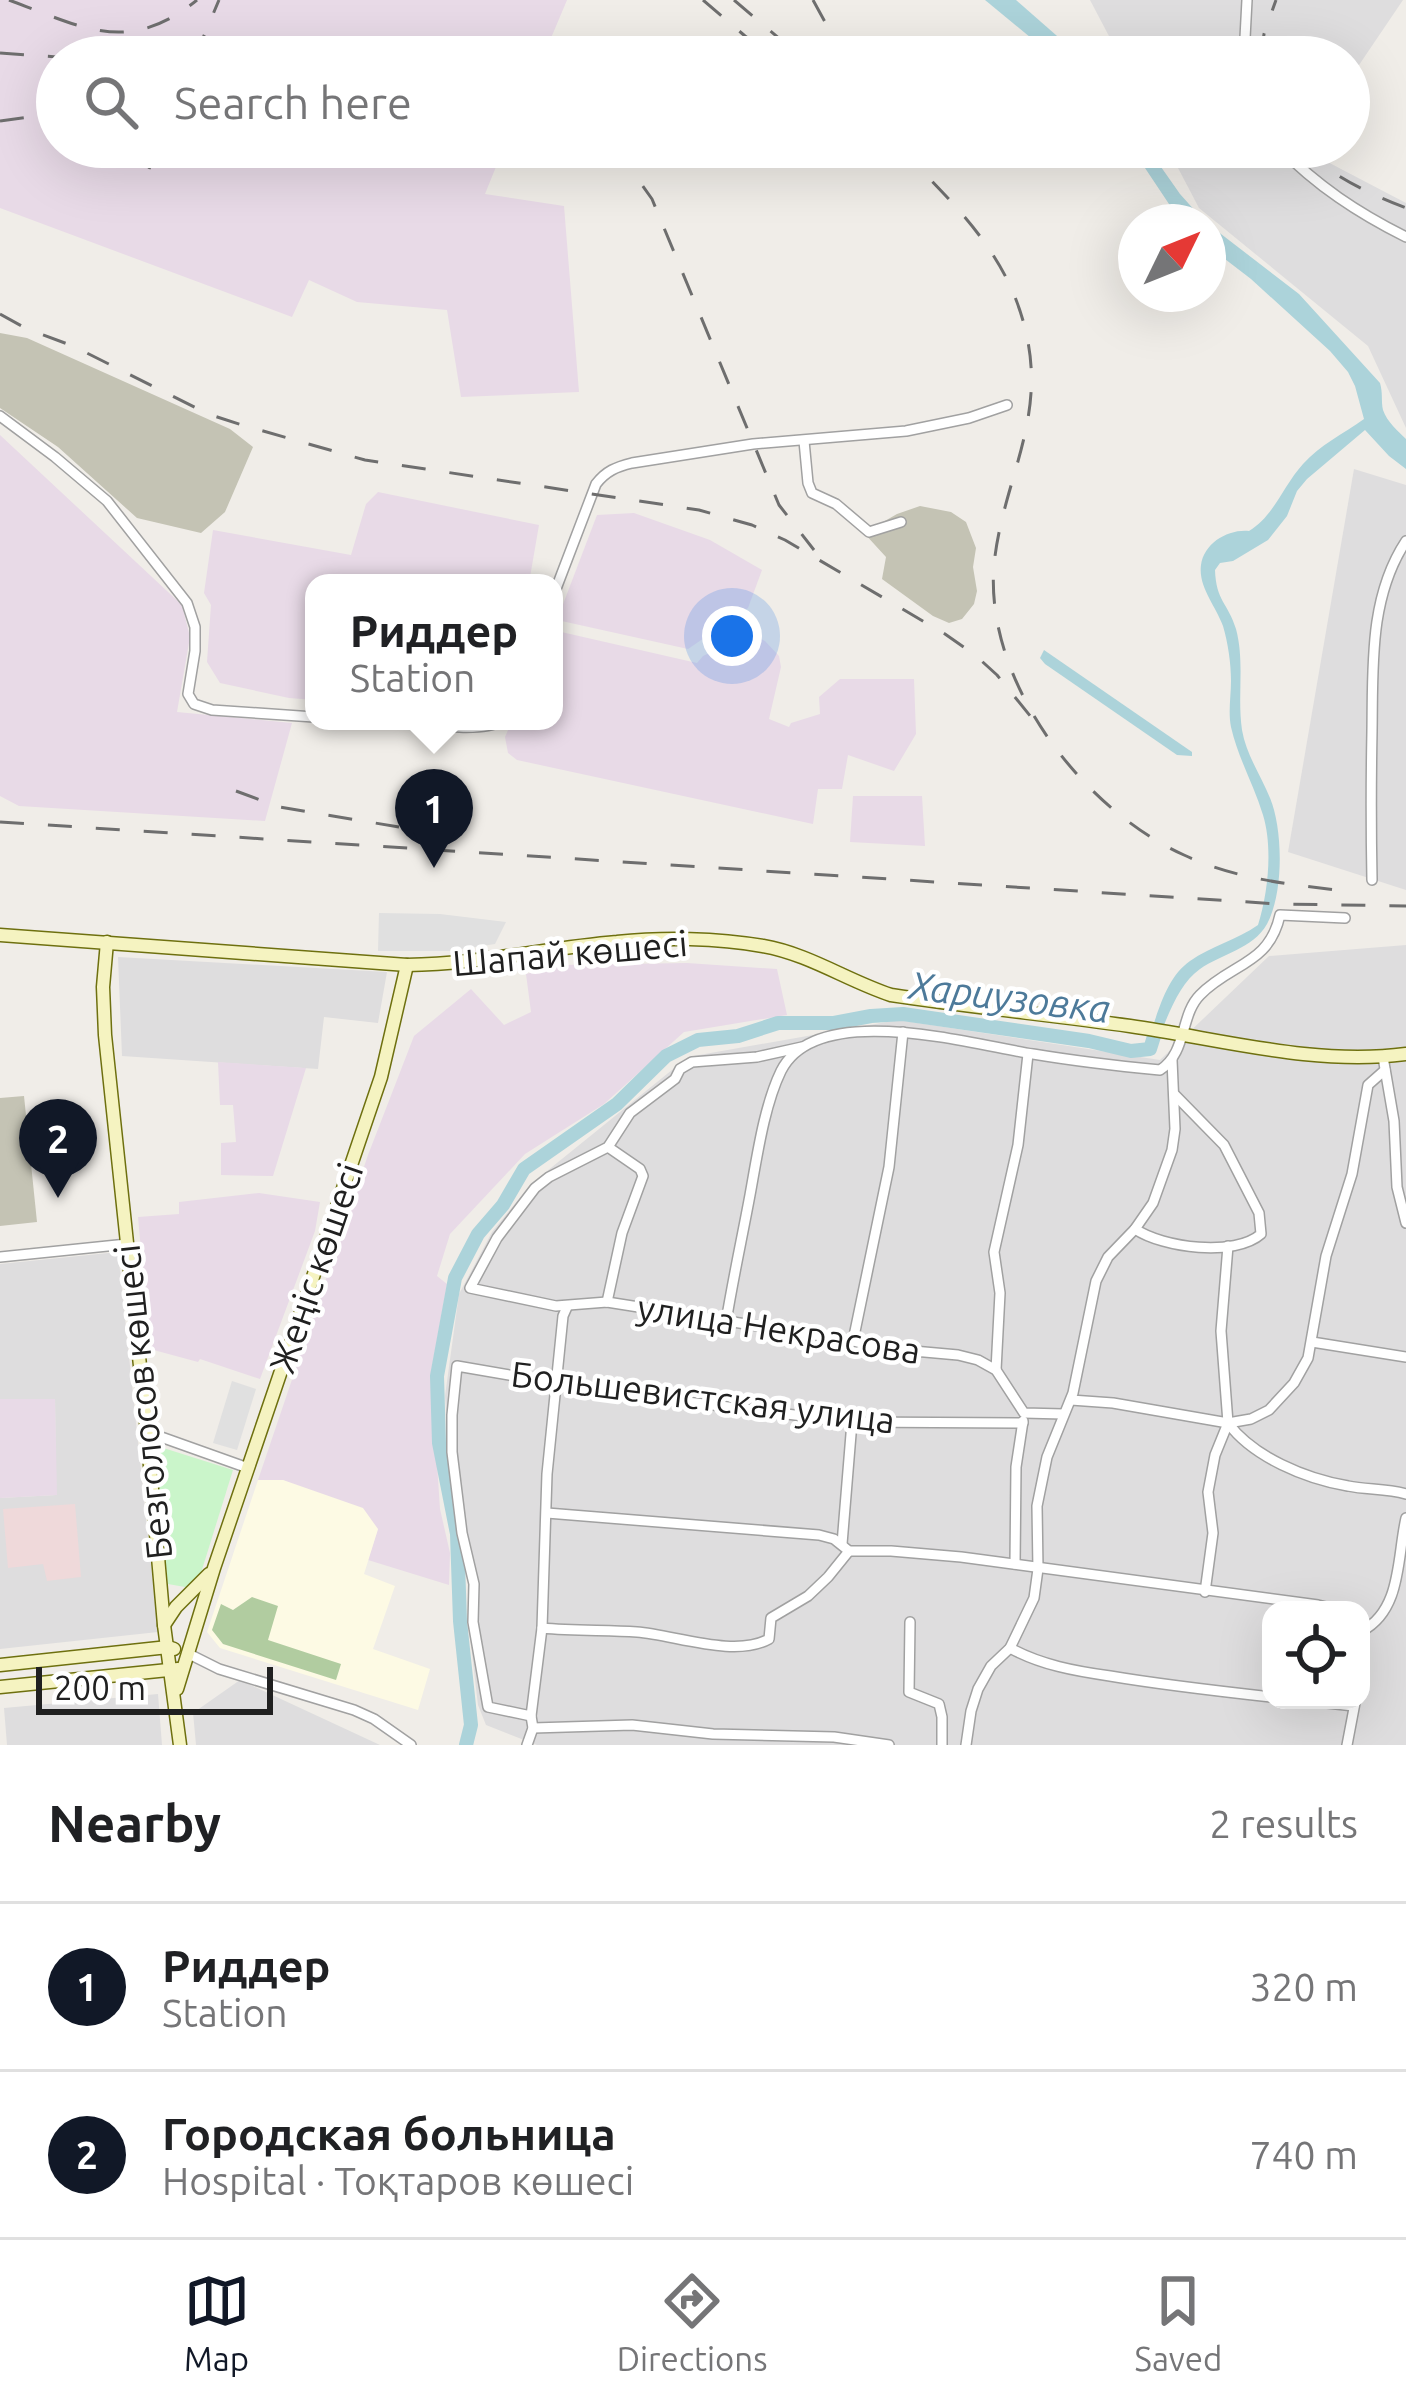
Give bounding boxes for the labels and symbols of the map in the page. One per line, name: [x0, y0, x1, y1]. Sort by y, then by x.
north arrow: [1118, 204, 1226, 312]
your location: [702, 606, 762, 666]
pin: 1: [395, 769, 473, 868]
street label: Шапай көшесі: [451, 922, 689, 983]
water label: Хариузовка: [905, 963, 1113, 1030]
pin: 2: [19, 1099, 97, 1198]
street label: Жеңіс көшесі: [261, 1158, 371, 1378]
street label: Безголосов көшесі: [106, 1243, 179, 1561]
street label: улица Некрасова: [635, 1286, 923, 1371]
street label: Большевистская улица: [509, 1353, 897, 1440]
scale bar: [36, 1661, 273, 1714]

